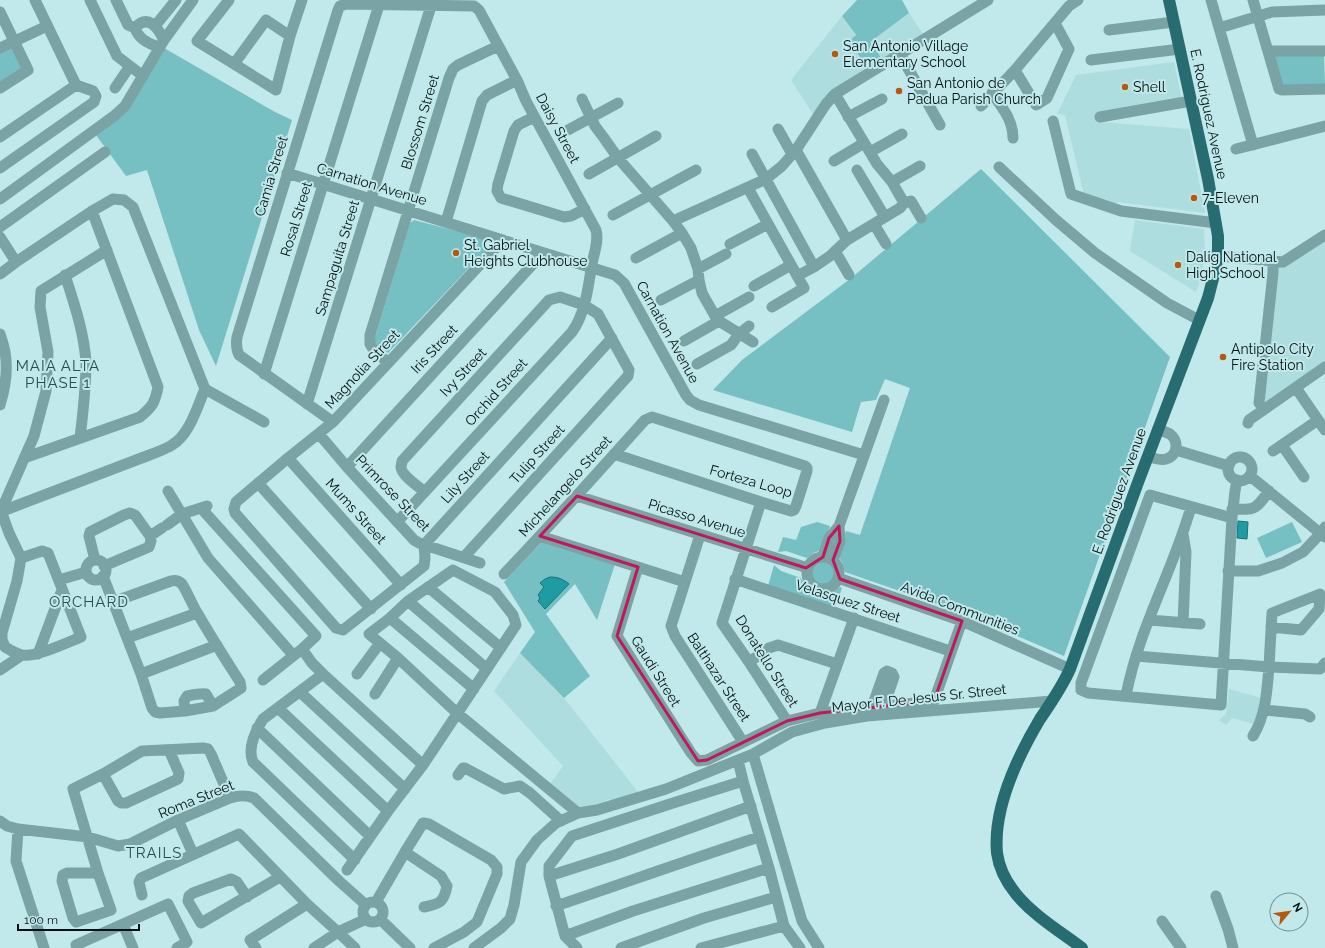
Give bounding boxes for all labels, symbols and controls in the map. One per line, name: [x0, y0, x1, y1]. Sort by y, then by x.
place label: San Antonio Village Elementary School: [843, 38, 968, 70]
street label: E. Rodriguez Avenue: [1187, 47, 1231, 181]
marker: San Antonio Village Elementary School: [830, 49, 840, 59]
street label: Blossom Street: [398, 72, 442, 171]
place label: San Antonio de Padua Parish Church: [907, 75, 1041, 107]
place label: Shell: [1133, 79, 1166, 95]
marker: Shell: [1120, 82, 1130, 92]
marker: San Antonio de Padua Parish Church: [894, 86, 904, 96]
street label: Daisy Street: [533, 90, 583, 166]
street label: Camia Street: [251, 134, 291, 218]
street label: Carnation Avenue: [315, 160, 429, 208]
street label: Rosal Street: [277, 179, 315, 258]
place label: 7-Eleven: [1202, 190, 1259, 206]
marker: 7-Eleven: [1189, 193, 1199, 203]
street label: Sampaguita Street: [312, 198, 362, 318]
place label: St. Gabriel Heights Clubhouse: [464, 237, 587, 269]
marker: St. Gabriel Heights Clubhouse: [451, 248, 461, 258]
place label: Dalig National High School: [1186, 249, 1277, 281]
marker: Dalig National High School: [1173, 260, 1183, 270]
street label: Carnation Avenue: [633, 278, 703, 386]
street label: Iris Street: [407, 321, 461, 377]
street label: Magnolia Street: [321, 326, 403, 412]
place label: Antipolo City Fire Station: [1231, 341, 1314, 373]
street label: Ivy Street: [437, 344, 490, 400]
marker: Antipolo City Fire Station: [1218, 352, 1228, 362]
street label: Orchid Street: [462, 355, 531, 429]
district label: MAIA ALTA PHASE 1: [16, 357, 100, 392]
street label: Tulip Street: [506, 421, 568, 487]
street label: E. Rodriguez Avenue: [1089, 426, 1149, 556]
street label: Michelangelo Street: [515, 432, 615, 540]
street label: Lily Street: [438, 447, 493, 506]
street label: Primrose Street: [353, 452, 434, 535]
street label: Forteza Loop: [708, 462, 794, 501]
street label: Mums Street: [322, 475, 390, 547]
street label: Picasso Avenue: [646, 496, 748, 540]
street label: Velasquez Street: [794, 576, 903, 626]
street label: Avida Communities: [899, 578, 1022, 638]
district label: ORCHARD: [49, 593, 129, 611]
street label: Donatello Street: [732, 612, 802, 710]
street label: Balthazar Street: [684, 630, 754, 725]
street label: Gaudi Street: [628, 633, 684, 709]
street label: Mayor F. De Jesus Sr. Street: [831, 681, 1007, 715]
street label: Roma Street: [156, 776, 236, 821]
district label: TRAILS: [126, 844, 182, 862]
north arrow: [1269, 892, 1309, 932]
text: N: [1290, 901, 1305, 914]
scale bar: [18, 906, 139, 932]
text: 100 m: [24, 913, 58, 927]

